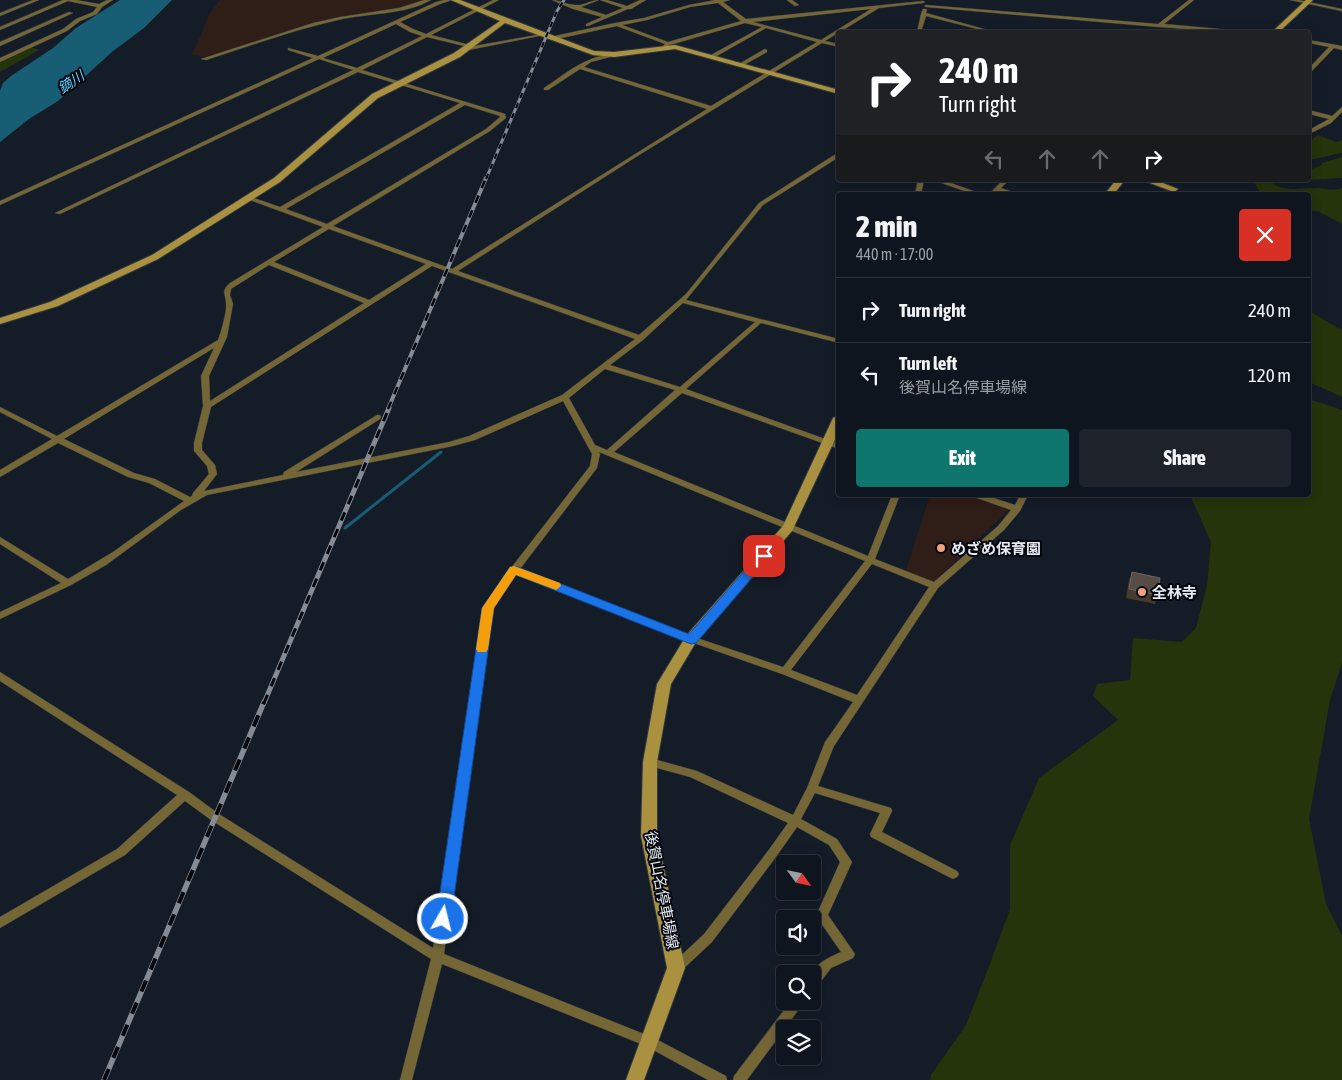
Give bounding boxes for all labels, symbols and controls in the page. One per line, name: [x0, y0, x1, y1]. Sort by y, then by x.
icon: right: [856, 50, 921, 115]
text: 240 m: [939, 50, 1018, 90]
water label: 鏑川: [55, 66, 89, 96]
text: Turn right: [939, 91, 1016, 117]
icon: left: [980, 145, 1008, 173]
icon: ahead: [1033, 145, 1061, 173]
icon: ahead: [1086, 145, 1114, 173]
icon: right: [1139, 145, 1167, 173]
text: 2 min: [856, 209, 917, 243]
button: close: [1239, 209, 1291, 261]
text: 440 m · 17:00: [856, 245, 933, 263]
icon: right: [856, 296, 884, 324]
text: Turn right: [899, 299, 966, 321]
text: 240 m: [1248, 299, 1291, 321]
text: Turn left: [899, 352, 957, 374]
icon: left: [856, 361, 884, 389]
text: 120 m: [1248, 364, 1291, 386]
text: 後賀山名停車場線: [899, 378, 1027, 396]
button: Exit: [856, 429, 1069, 487]
button: Share: [1079, 429, 1291, 487]
pin: [743, 535, 785, 577]
place label: めざめ保育園: [951, 540, 1041, 557]
icon: arrive: [750, 542, 778, 570]
marker: めざめ保育園: [935, 542, 947, 554]
place label: 全林寺: [1152, 584, 1197, 601]
marker: 全林寺: [1136, 586, 1148, 598]
street label: 後賀山名停車場線: [642, 829, 682, 951]
north arrow: [776, 855, 821, 900]
map controls: [776, 855, 821, 1065]
position arrow: [416, 892, 468, 944]
button: sound: [776, 910, 821, 955]
button: search: [776, 965, 821, 1010]
button: layers: [776, 1020, 821, 1065]

